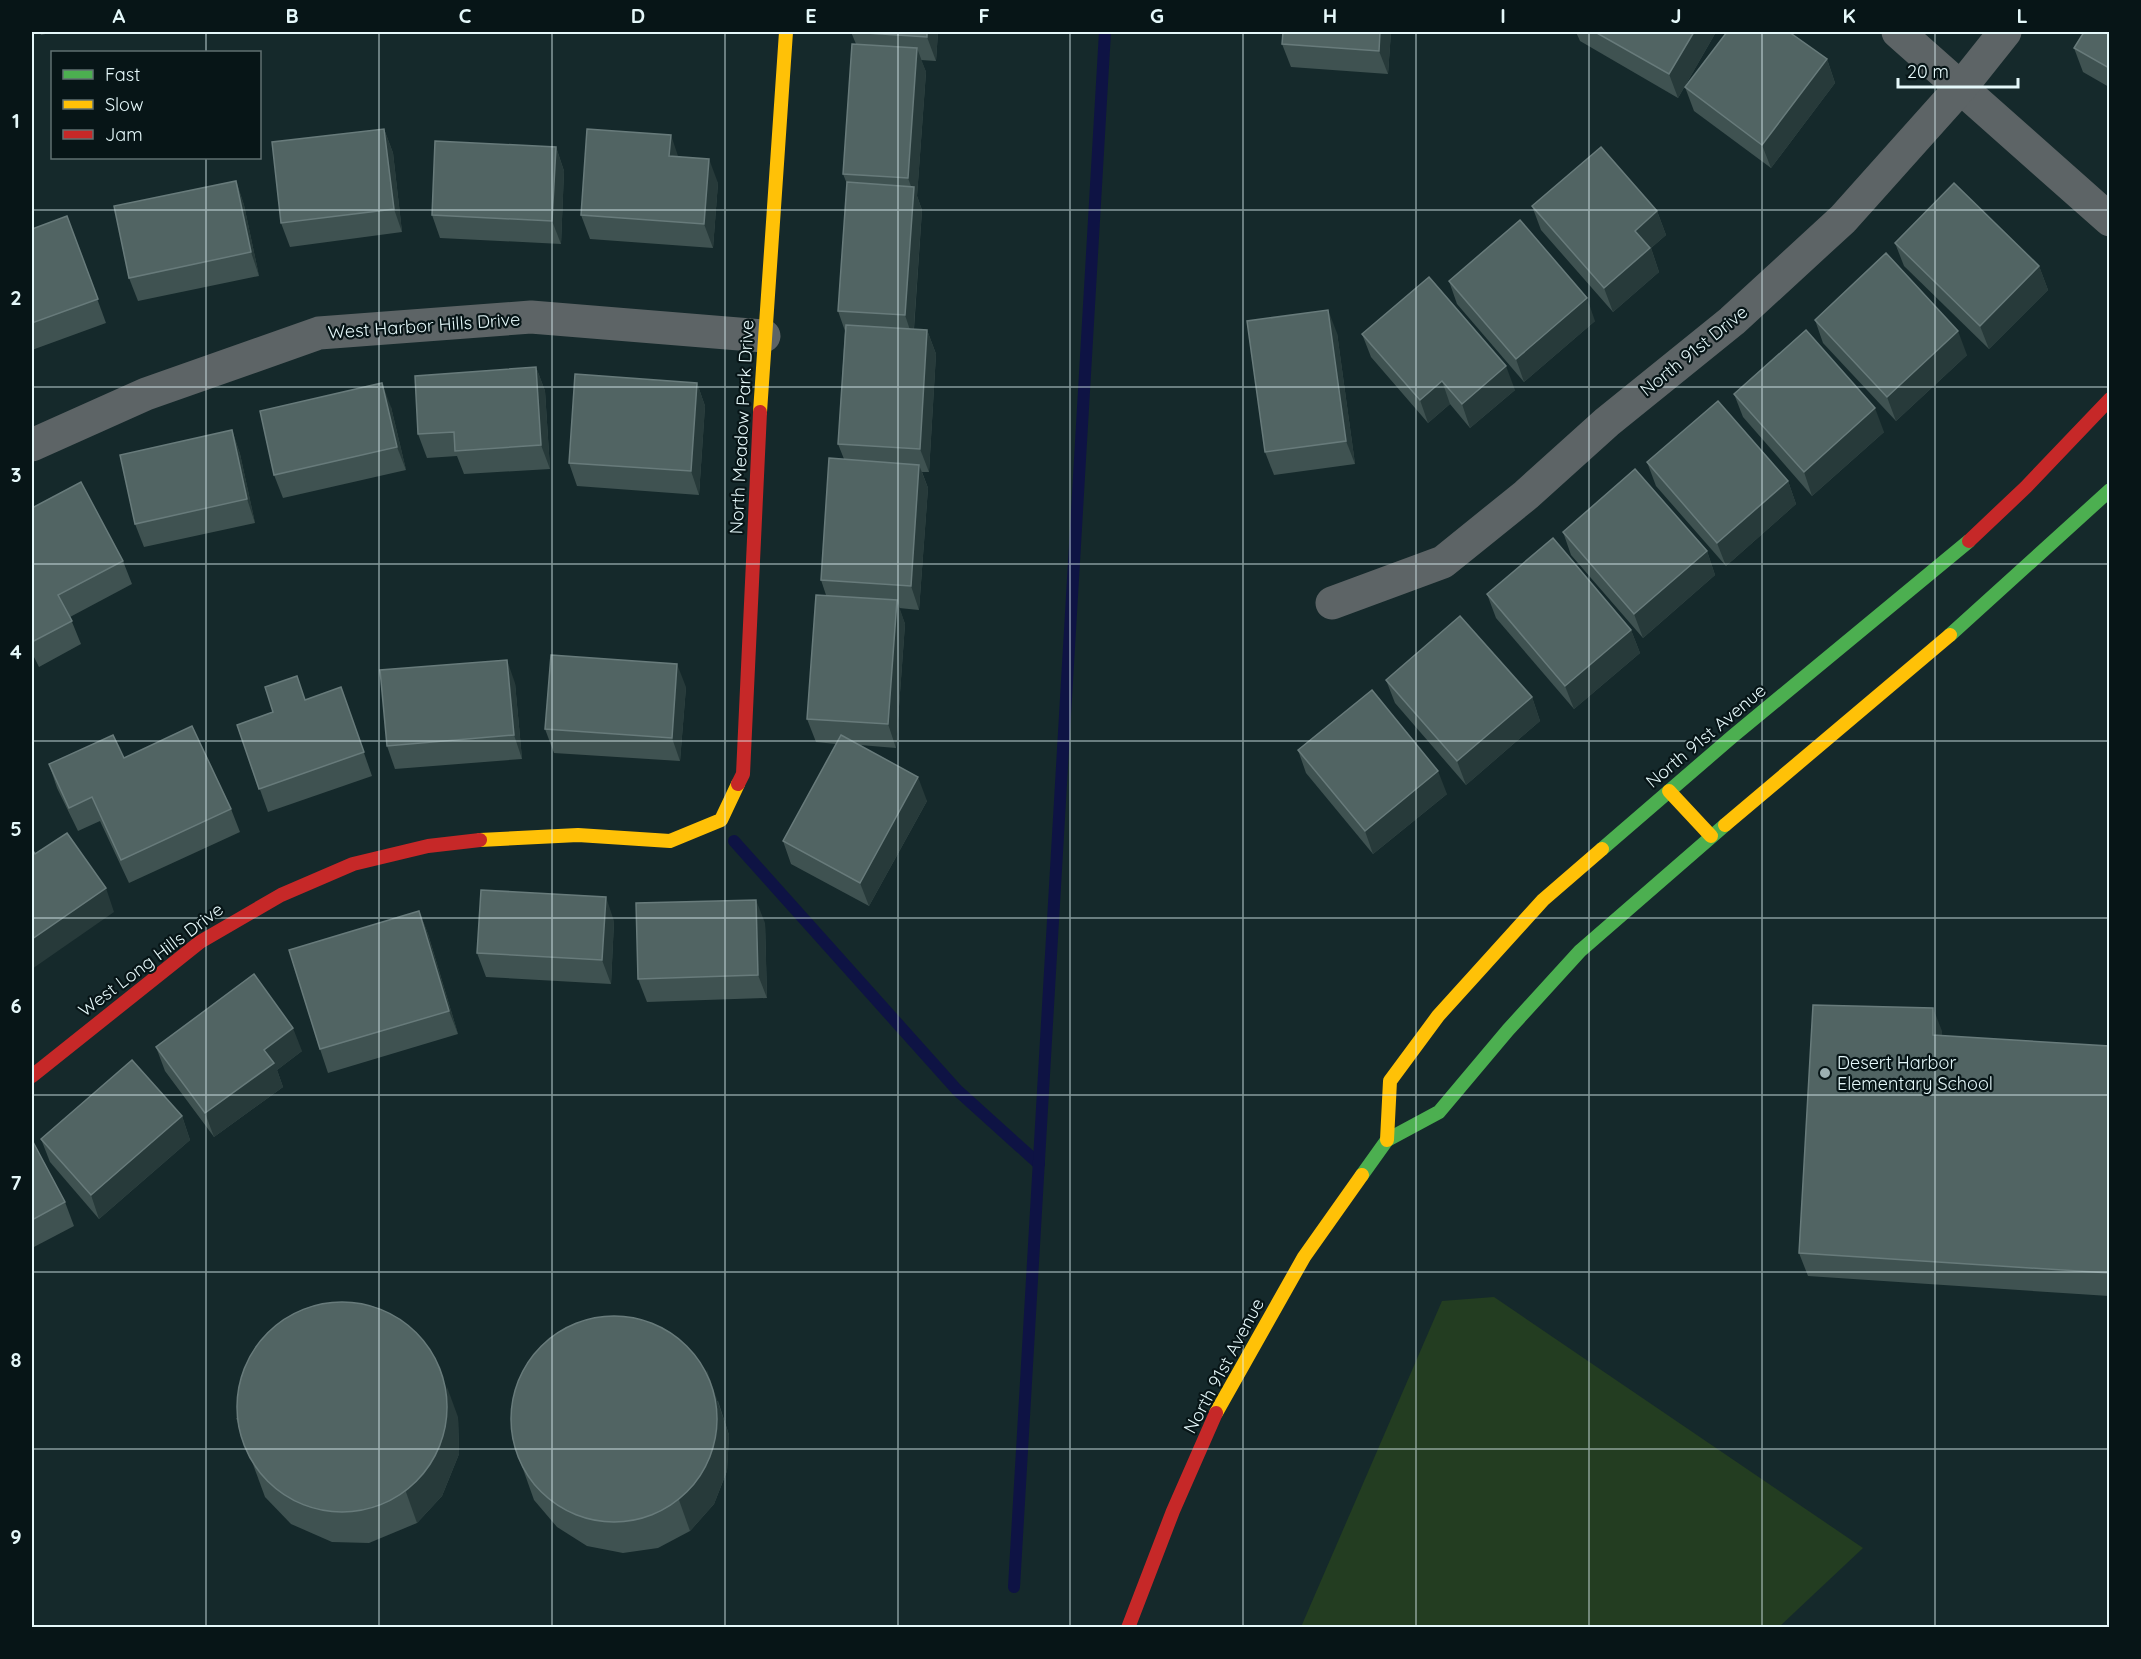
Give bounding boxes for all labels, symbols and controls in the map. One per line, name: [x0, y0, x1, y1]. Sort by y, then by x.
text: A: [113, 3, 126, 28]
text: B: [285, 3, 299, 28]
text: C: [459, 3, 472, 28]
text: D: [631, 3, 645, 28]
text: E: [805, 3, 817, 28]
text: F: [978, 3, 990, 28]
text: G: [1150, 3, 1164, 28]
text: H: [1323, 3, 1337, 28]
text: I: [1500, 3, 1506, 28]
text: J: [1670, 3, 1682, 28]
text: K: [1842, 3, 1856, 28]
text: L: [2016, 3, 2028, 28]
legend: [51, 51, 261, 159]
scale bar: [1898, 51, 2018, 89]
text: 20 m: [1907, 60, 1949, 83]
text: Fast: [105, 63, 140, 86]
text: Slow: [105, 93, 143, 116]
text: 1: [12, 108, 20, 133]
text: Jam: [105, 123, 143, 146]
text: 2: [10, 285, 22, 310]
street label: North 91st Drive: [1635, 300, 1752, 401]
street label: West Harbor Hills Drive: [327, 307, 521, 344]
street label: North Meadow Park Drive: [724, 319, 759, 535]
text: 3: [11, 462, 21, 487]
text: 4: [10, 639, 22, 664]
street label: North 91st Avenue: [1641, 679, 1771, 793]
text: 5: [10, 816, 22, 841]
street label: West Long Hills Drive: [74, 898, 228, 1022]
text: 6: [10, 993, 22, 1018]
place label: Desert Harbor Elementary School: [1837, 1051, 1993, 1095]
marker: Desert Harbor Elementary School: [1818, 1066, 1832, 1080]
text: 7: [11, 1170, 22, 1195]
street label: North 91st Avenue: [1178, 1294, 1269, 1437]
text: 8: [11, 1347, 22, 1372]
text: 9: [10, 1524, 22, 1549]

